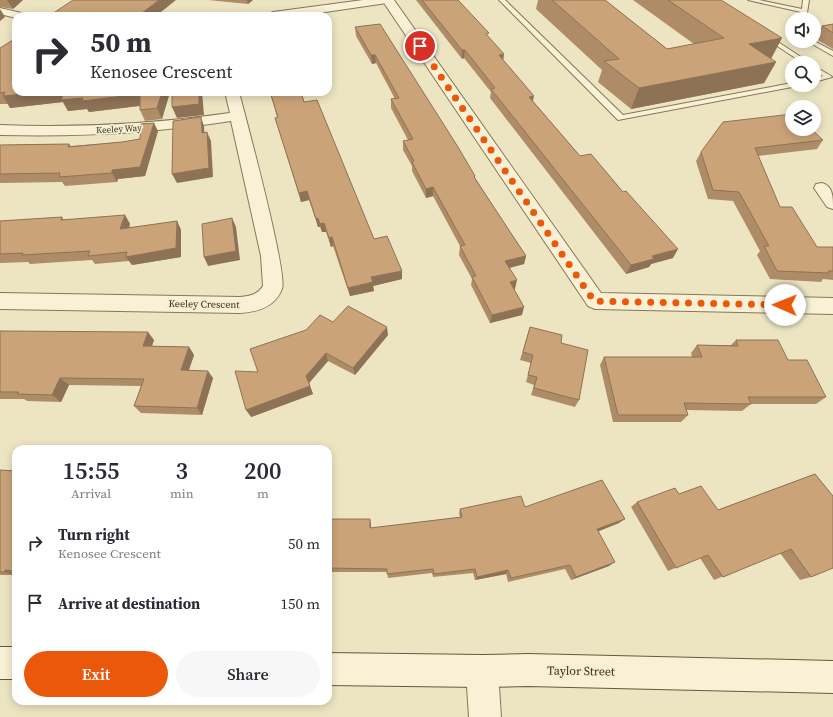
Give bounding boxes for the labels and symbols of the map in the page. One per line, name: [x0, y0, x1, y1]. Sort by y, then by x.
pin: [403, 29, 437, 63]
street label: Keeley Way: [96, 122, 142, 136]
position arrow: [764, 284, 806, 326]
street label: Keeley Crescent: [168, 297, 240, 311]
street label: Taylor Street: [547, 662, 615, 680]

